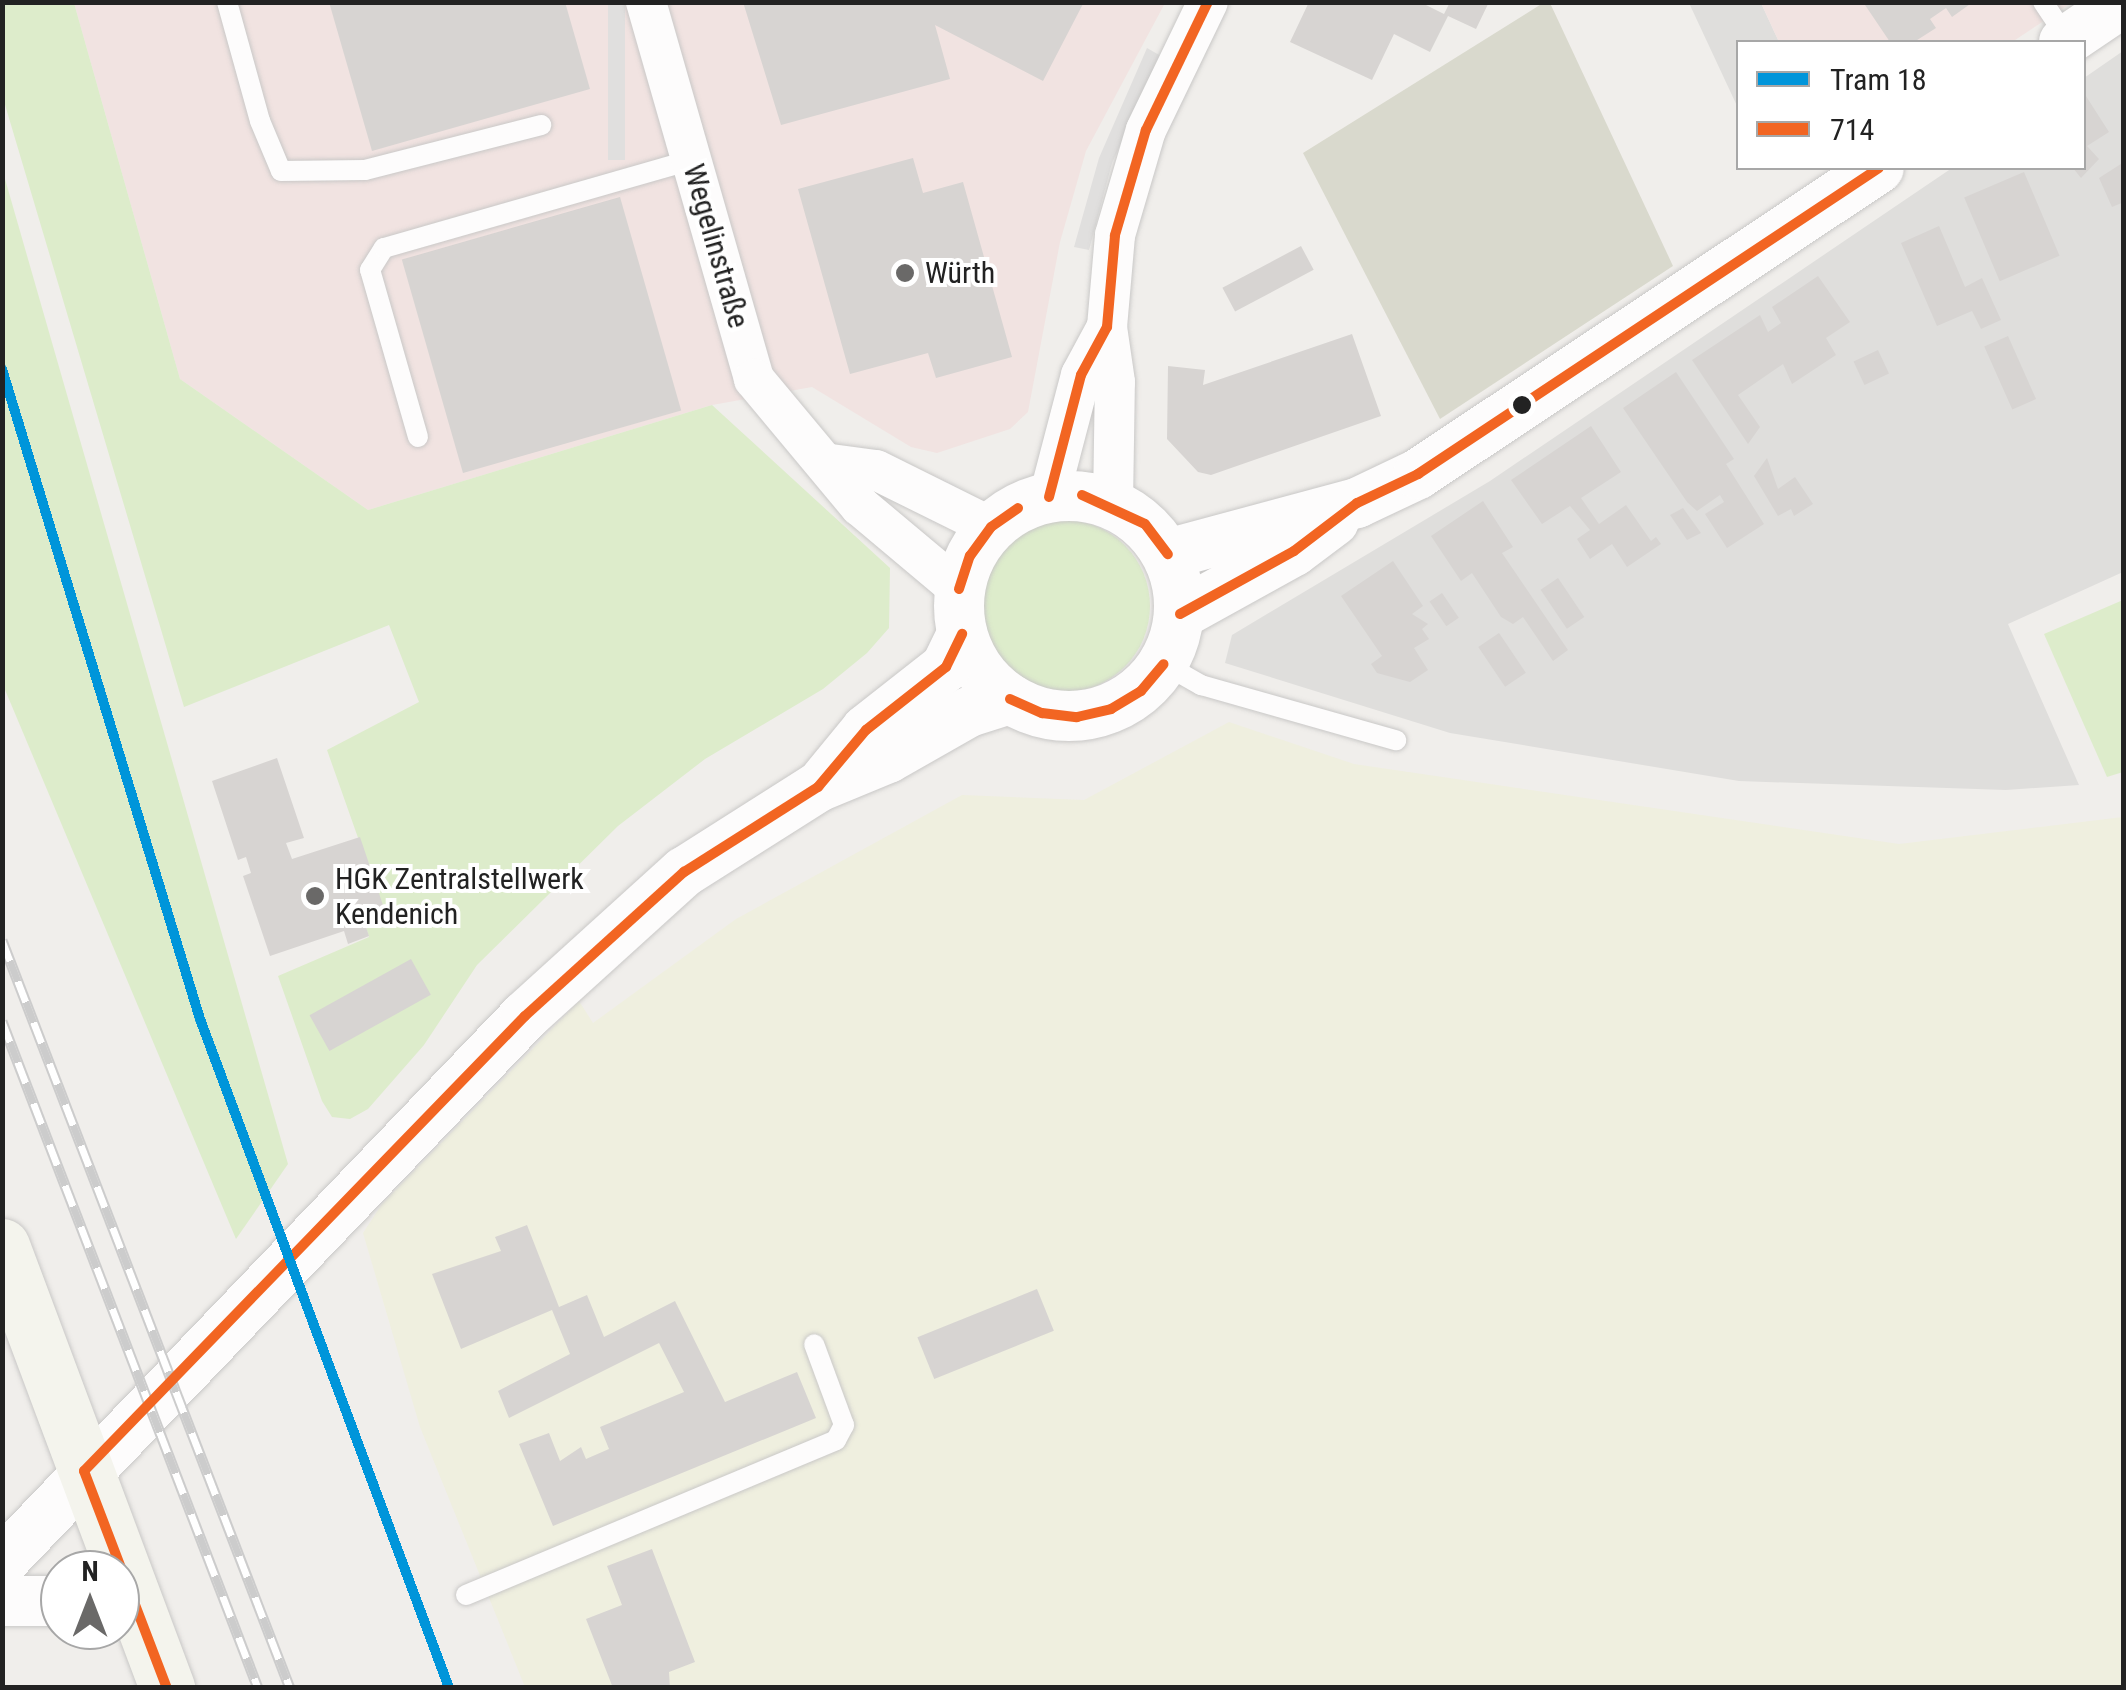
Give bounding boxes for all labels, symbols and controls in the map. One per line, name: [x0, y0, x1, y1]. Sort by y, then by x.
legend: [1736, 40, 2086, 170]
text: Tram 18: [1830, 62, 1927, 97]
text: 714: [1830, 112, 1874, 147]
street label: Wegelinstraße: [675, 160, 757, 332]
place label: Würth: [925, 255, 995, 291]
marker: Würth: [894, 262, 916, 284]
unlabelled marker: [1512, 395, 1532, 415]
place label: HGK Zentralstellwerk Kendenich: [335, 861, 584, 932]
marker: HGK Zentralstellwerk Kendenich: [304, 885, 326, 907]
north arrow: [40, 1550, 140, 1650]
text: N: [81, 1555, 99, 1588]

